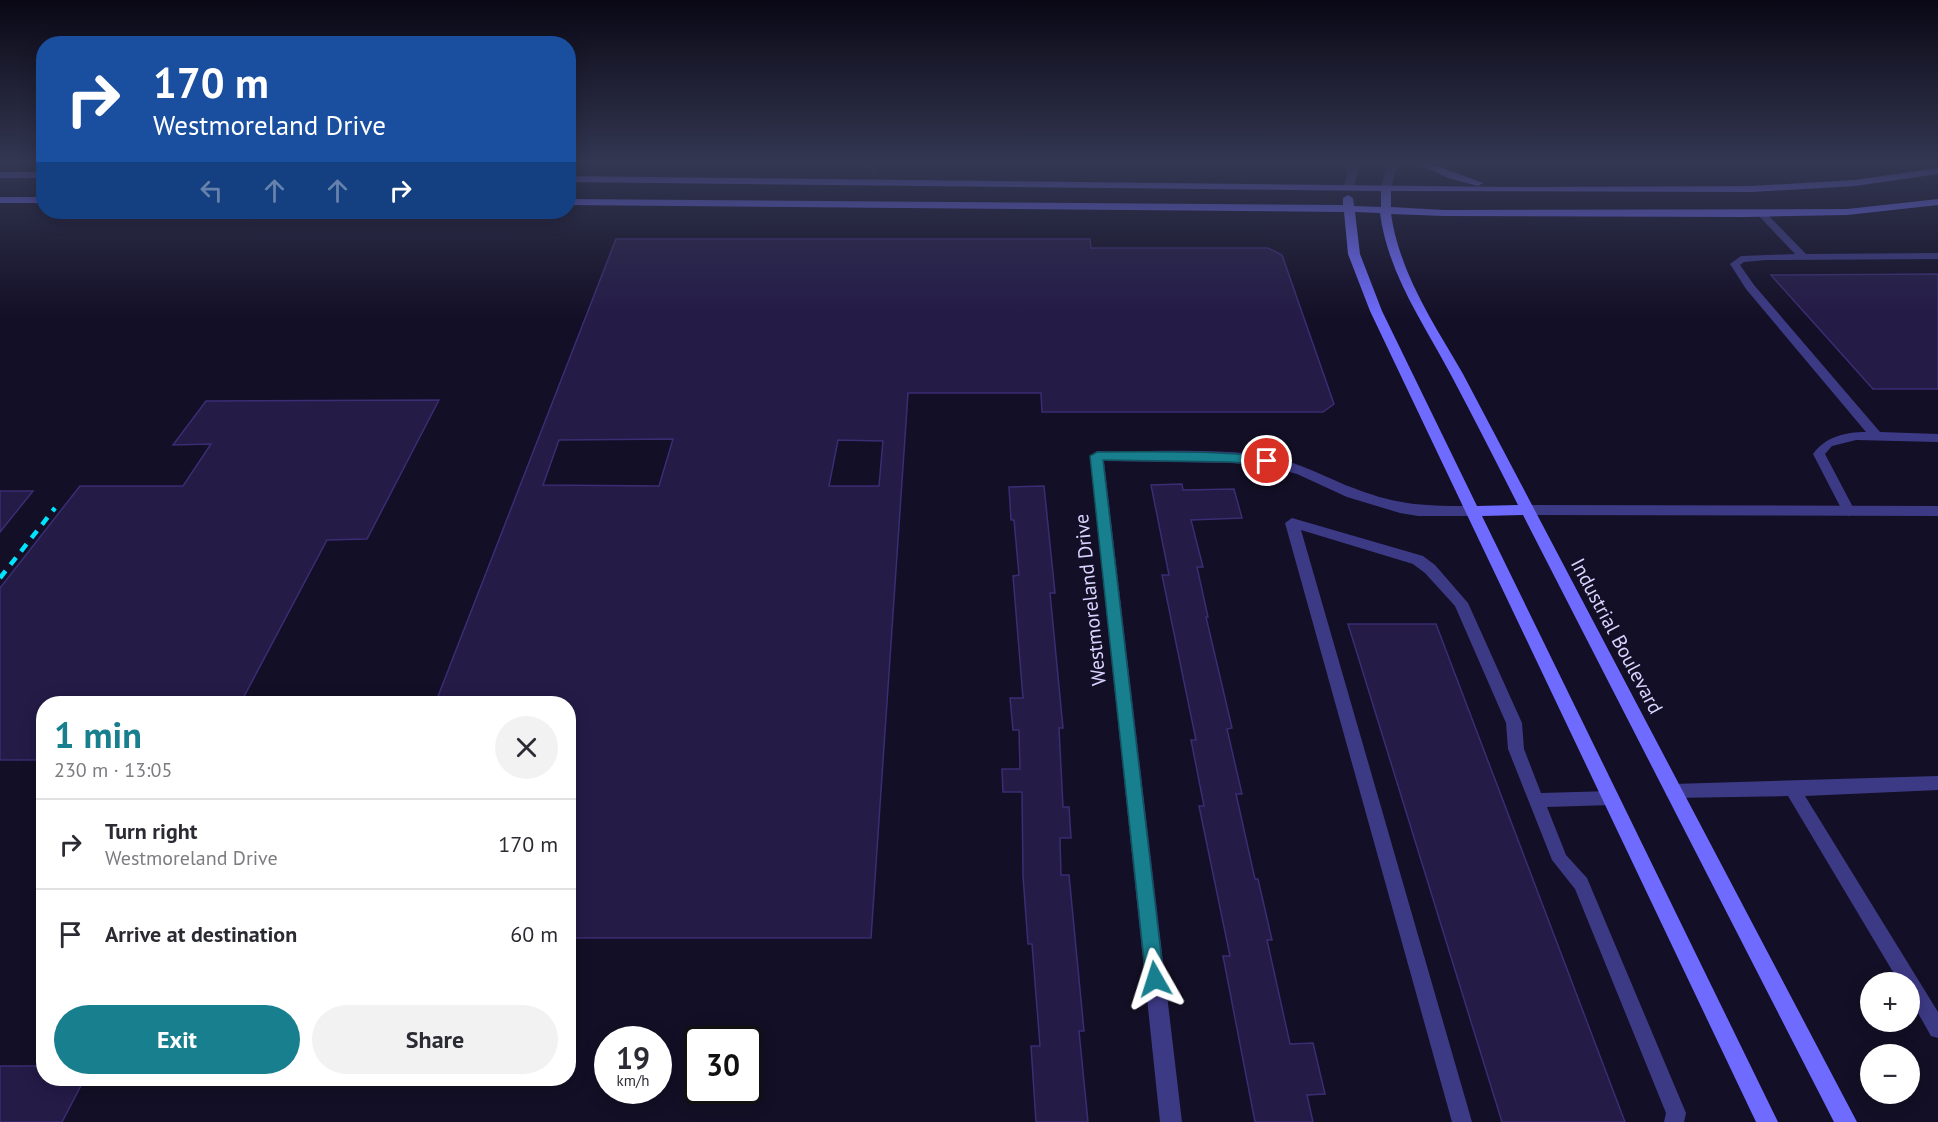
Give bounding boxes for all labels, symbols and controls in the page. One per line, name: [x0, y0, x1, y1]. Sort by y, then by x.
text: 170 m: [153, 55, 269, 110]
icon: right: [54, 60, 132, 138]
text: Westmoreland Drive: [153, 108, 386, 142]
icon: left: [195, 174, 228, 207]
icon: ahead: [258, 174, 291, 207]
icon: ahead: [321, 174, 354, 207]
icon: right: [384, 174, 417, 207]
pin: [1241, 435, 1292, 486]
icon: arrive: [1250, 444, 1283, 477]
street label: Westmoreland Drive: [1068, 513, 1112, 687]
street label: Industrial Boulevard: [1565, 554, 1669, 718]
text: 1 min: [54, 711, 142, 758]
button: close: [495, 716, 558, 779]
text: 230 m · 13:05: [54, 757, 172, 783]
text: Turn right: [105, 817, 197, 845]
icon: right: [54, 828, 87, 861]
text: 170 m: [498, 830, 558, 858]
text: Westmoreland Drive: [105, 845, 278, 871]
icon: arrive: [54, 918, 87, 951]
text: Arrive at destination: [105, 920, 297, 948]
text: 60 m: [510, 920, 558, 948]
position arrow: [1123, 947, 1187, 1011]
map controls: [1860, 972, 1920, 1104]
button: +: [1860, 972, 1920, 1032]
button: Exit: [54, 1005, 300, 1074]
button: Share: [312, 1005, 558, 1074]
speed limit sign: 30: [684, 1026, 762, 1104]
text: 19: [616, 1038, 650, 1077]
button: −: [1860, 1044, 1920, 1104]
text: km/h: [617, 1071, 649, 1090]

